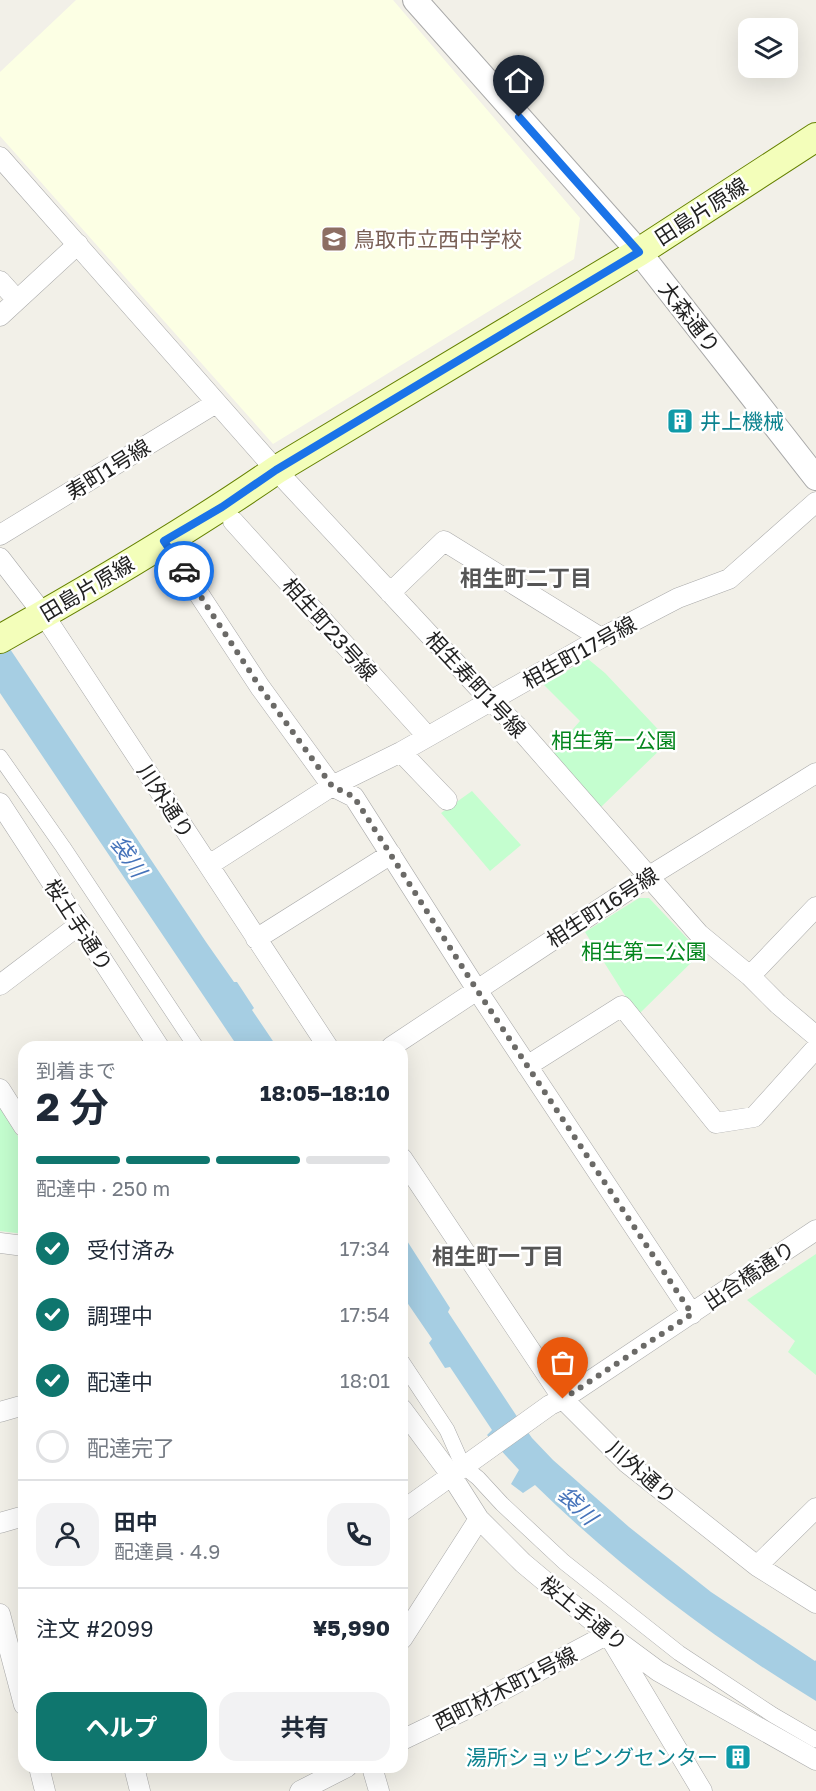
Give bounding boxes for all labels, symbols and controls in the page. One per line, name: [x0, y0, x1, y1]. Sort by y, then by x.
map controls: [738, 18, 798, 78]
button: layers: [738, 18, 798, 78]
pin: [493, 55, 544, 117]
icon: home: [502, 64, 535, 97]
street label: 田島片原線: [650, 172, 752, 250]
school or university icon: 鳥取市立西中学校: [319, 224, 349, 254]
place label: 鳥取市立西中学校: [354, 226, 522, 252]
street label: 大森通り: [654, 276, 726, 358]
building icon: 井上機械: [665, 406, 695, 436]
place label: 井上機械: [700, 408, 784, 434]
street label: 寿町1号線: [61, 433, 155, 505]
courier: [154, 541, 214, 601]
street label: 田島片原線: [35, 550, 139, 626]
icon: car: [168, 555, 201, 588]
district label: 相生町二丁目: [460, 564, 592, 591]
street label: 相生町23号線: [277, 572, 383, 686]
street label: 相生町17号線: [517, 610, 641, 694]
street label: 相生寿町1号線: [420, 625, 532, 743]
park label: 相生第一公園: [551, 727, 677, 753]
street label: 川外通り: [132, 759, 200, 843]
water label: 袋川: [106, 830, 154, 883]
street label: 相生町16号線: [541, 861, 663, 953]
street label: 桜土手通り: [40, 874, 118, 976]
park label: 相生第二公園: [581, 938, 707, 964]
text: 到着まで: [36, 1058, 116, 1082]
text: 18:05–18:10: [260, 1079, 390, 1106]
text: 2 分: [36, 1083, 109, 1130]
text: 配達中 · 250 m: [36, 1176, 170, 1200]
icon: check: [36, 1232, 69, 1265]
street label: 出合橋通り: [698, 1235, 800, 1315]
text: 受付済み: [87, 1236, 175, 1263]
text: 17:34: [340, 1236, 390, 1260]
district label: 相生町一丁目: [432, 1242, 564, 1269]
icon: check: [36, 1298, 69, 1331]
text: 調理中: [87, 1302, 153, 1329]
text: 17:54: [340, 1302, 390, 1326]
pin: [537, 1337, 588, 1399]
icon: bag: [546, 1346, 579, 1379]
icon: check: [36, 1364, 69, 1397]
text: 配達中: [87, 1368, 153, 1395]
text: 18:01: [340, 1368, 390, 1392]
text: 配達完了: [87, 1434, 175, 1461]
street label: 川外通り: [602, 1435, 682, 1509]
water label: 袋川: [553, 1480, 605, 1531]
button: person: [36, 1503, 99, 1566]
button: phone: [327, 1503, 390, 1566]
text: 田中: [114, 1508, 158, 1535]
text: 配達員 · 4.9: [114, 1539, 220, 1563]
street label: 桜土手通り: [535, 1570, 633, 1656]
text: ¥5,990: [313, 1614, 390, 1641]
text: 注文 #2099: [36, 1615, 153, 1642]
street label: 西町材木町1号線: [429, 1641, 581, 1735]
button: ヘルプ: [36, 1692, 207, 1761]
button: 共有: [219, 1692, 390, 1761]
building icon: 湯所ショッピングセンター: [723, 1742, 753, 1772]
place label: 湯所ショッピングセンター: [466, 1744, 718, 1770]

